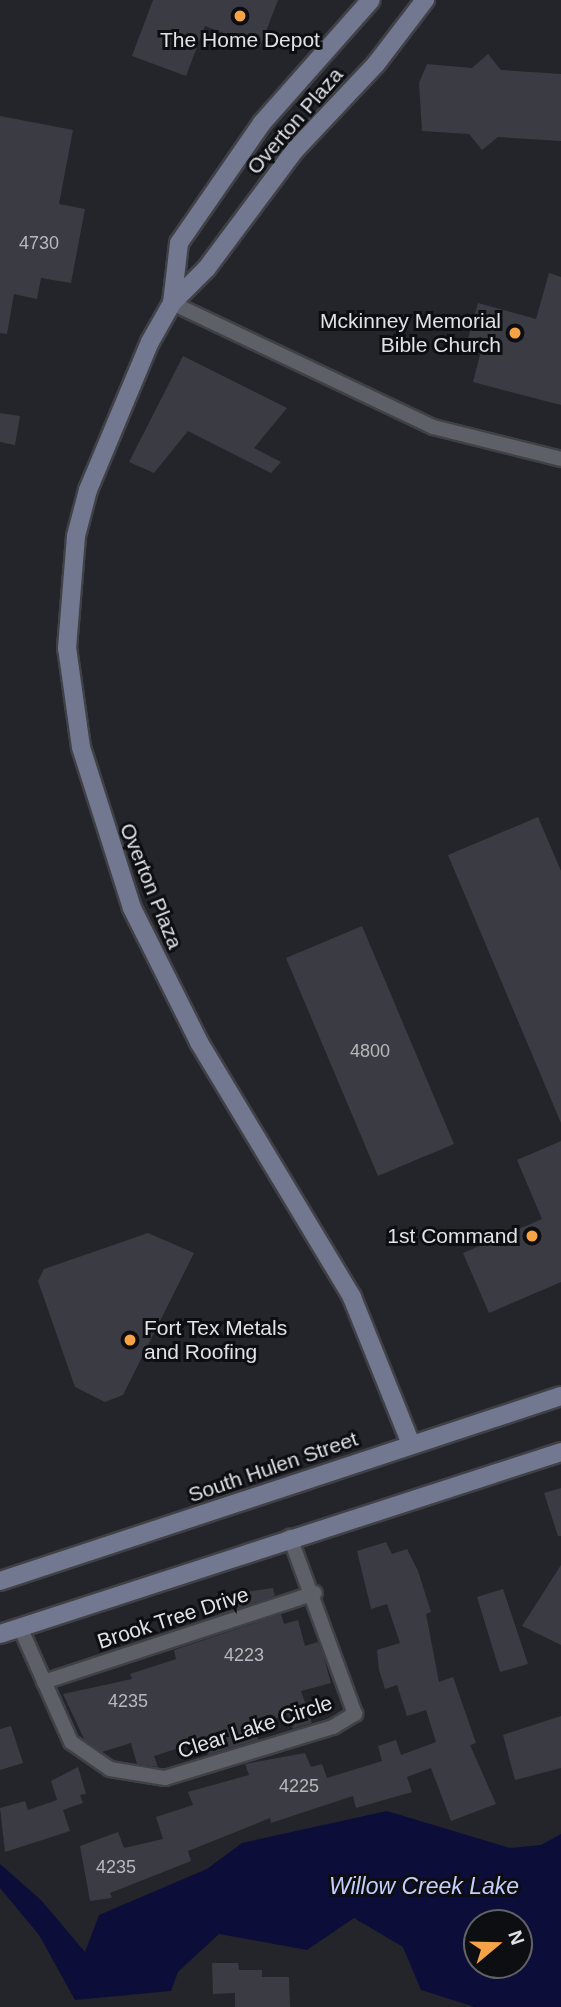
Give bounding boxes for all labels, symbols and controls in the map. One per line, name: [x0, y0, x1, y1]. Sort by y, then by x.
marker: The Home Depot: [232, 8, 248, 24]
place label: The Home Depot: [160, 27, 320, 53]
street label: Overton Plaza: [242, 63, 348, 179]
house number: 4730: [19, 232, 59, 254]
place label: Mckinney Memorial Bible Church: [320, 308, 501, 358]
marker: Mckinney Memorial Bible Church: [507, 325, 523, 341]
street label: Overton Plaza: [114, 820, 188, 952]
house number: 4800: [350, 1040, 390, 1062]
place label: 1st Command: [387, 1223, 518, 1249]
marker: 1st Command: [524, 1228, 540, 1244]
place label: Fort Tex Metals and Roofing: [144, 1315, 288, 1365]
marker: Fort Tex Metals and Roofing: [122, 1332, 138, 1348]
street label: South Hulen Street: [185, 1426, 361, 1508]
street label: Brook Tree Drive: [94, 1582, 252, 1654]
house number: 4223: [224, 1644, 264, 1666]
house number: 4235: [108, 1690, 148, 1712]
street label: Clear Lake Circle: [175, 1690, 335, 1764]
house number: 4225: [279, 1775, 319, 1797]
house number: 4235: [96, 1856, 136, 1878]
water label: Willow Creek Lake: [329, 1872, 519, 1900]
north arrow: [463, 1909, 533, 1979]
text: N: [504, 1928, 529, 1948]

